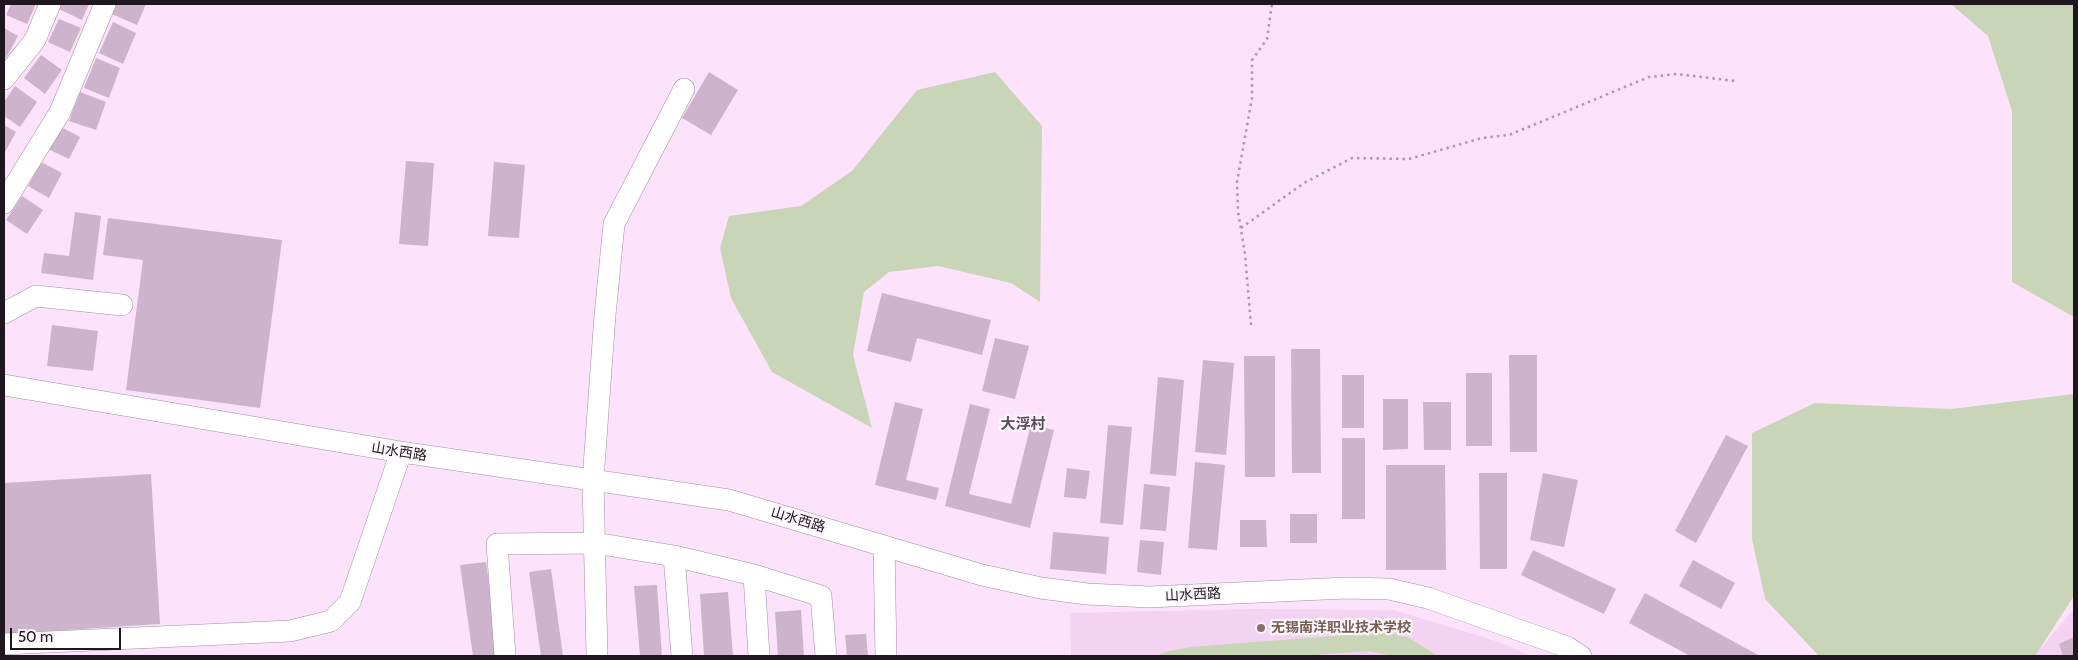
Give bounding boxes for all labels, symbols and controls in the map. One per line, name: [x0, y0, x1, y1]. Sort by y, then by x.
district label: 大浮村: [1001, 416, 1045, 434]
street label: 山水西路: [370, 439, 428, 465]
street label: 山水西路: [769, 504, 827, 536]
street label: 山水西路: [1165, 585, 1221, 605]
scale bar: [12, 618, 124, 650]
place label: 无锡南洋职业技术学校: [1271, 620, 1411, 636]
marker: 无锡南洋职业技术学校: [1255, 622, 1267, 634]
text: 50 m: [18, 628, 53, 646]

